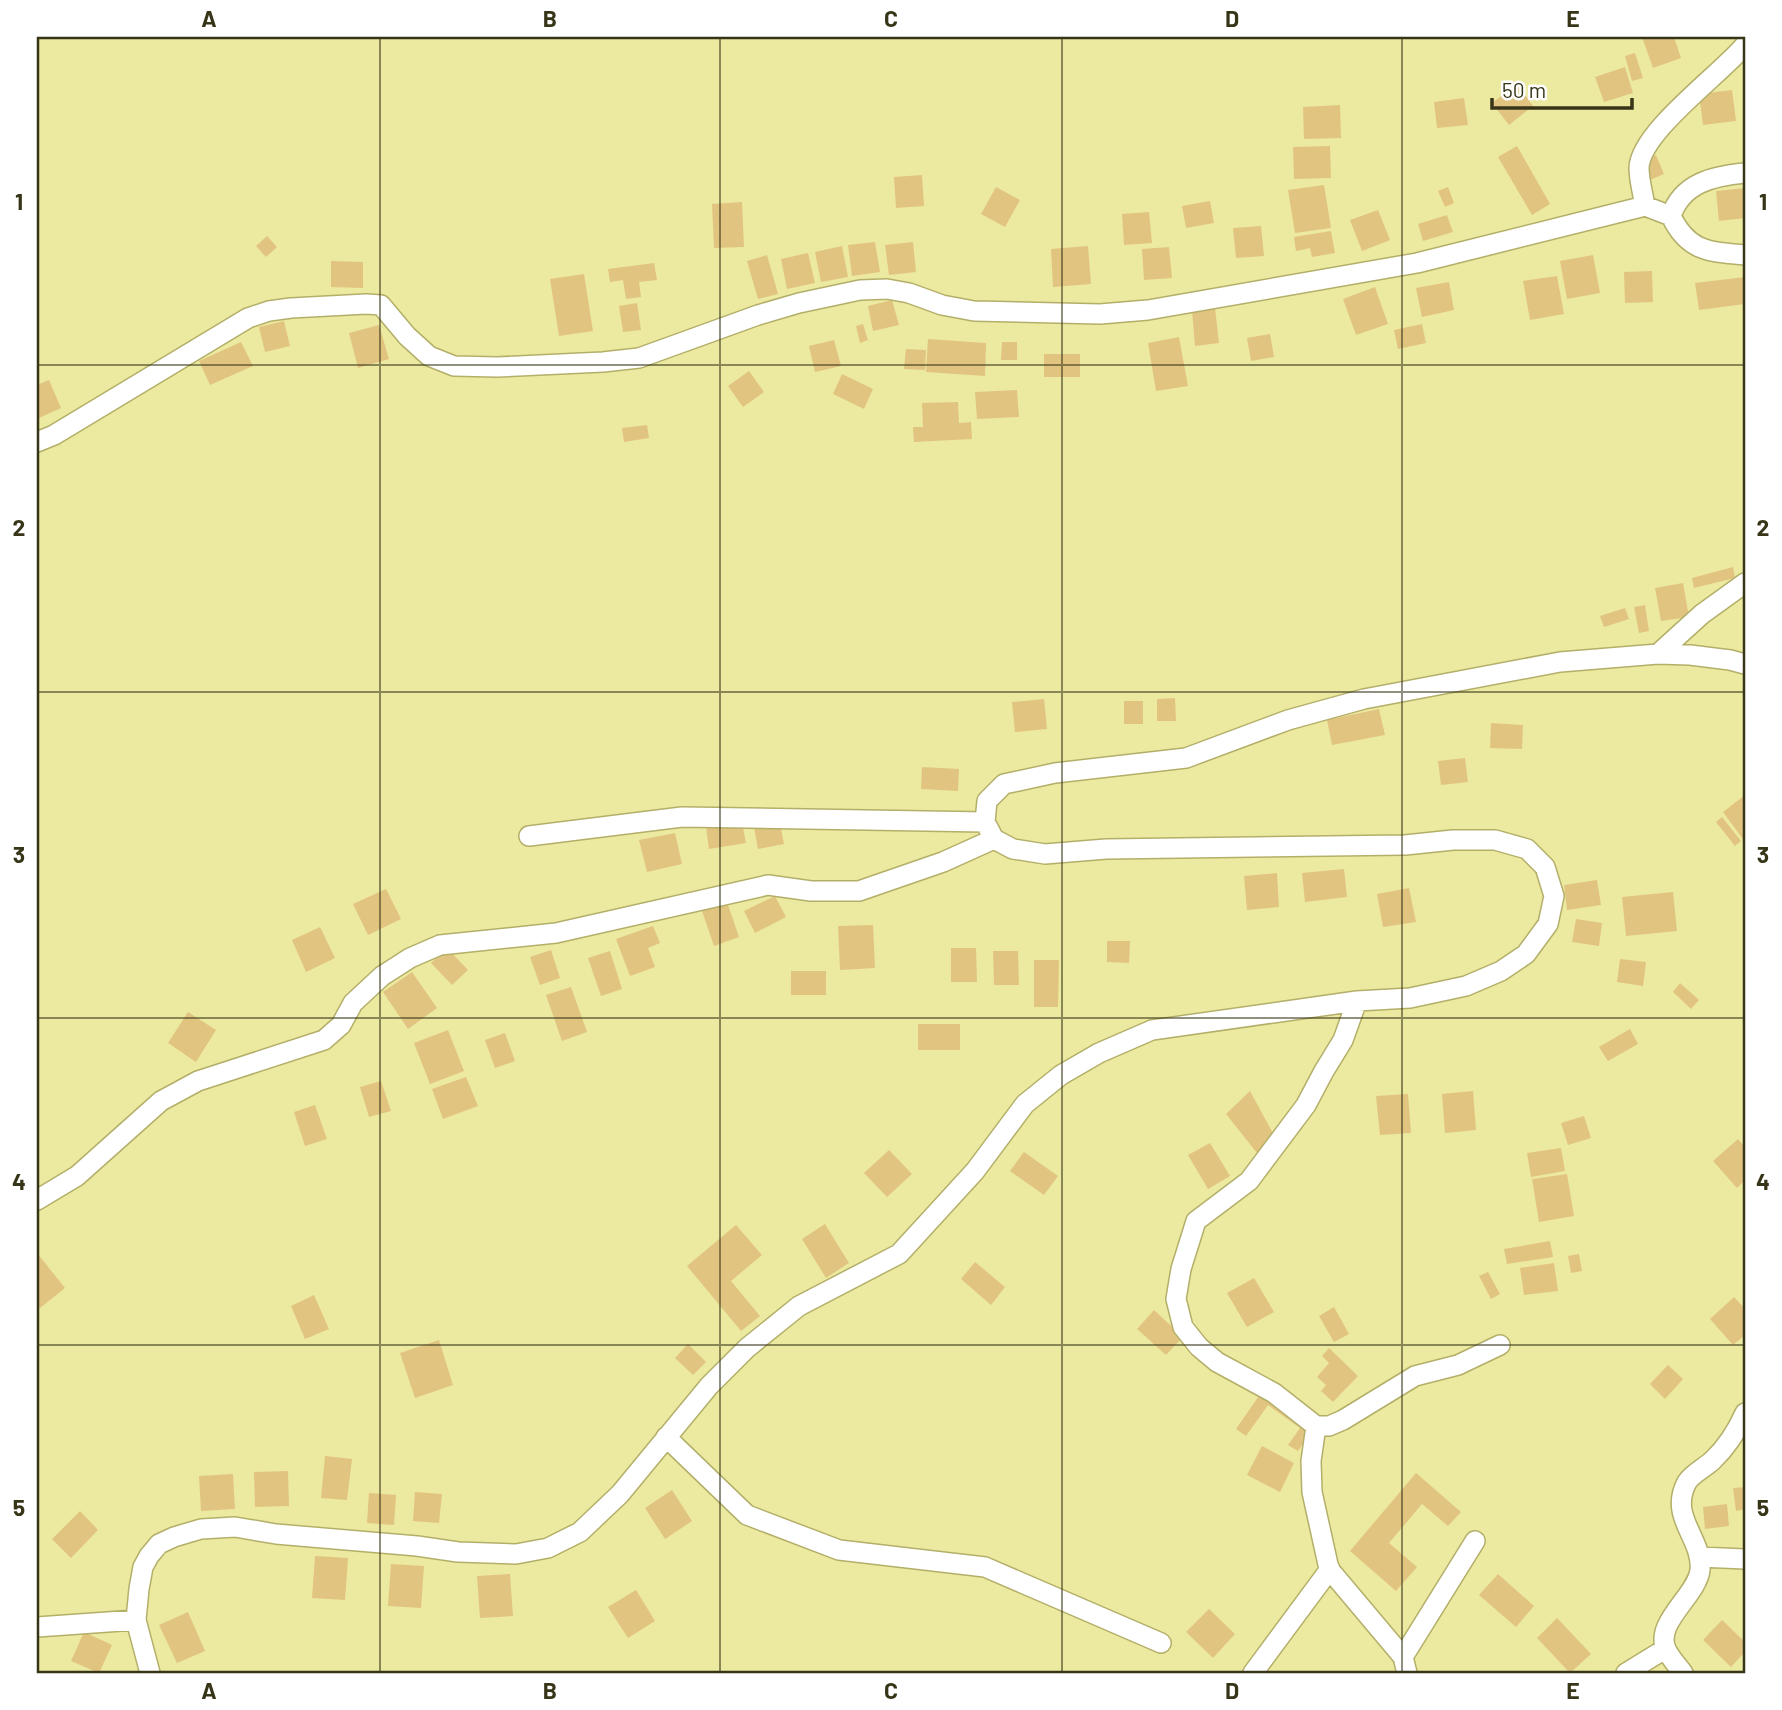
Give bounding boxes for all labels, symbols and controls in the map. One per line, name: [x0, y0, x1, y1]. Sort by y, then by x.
text: A: [201, 4, 217, 32]
text: B: [543, 4, 557, 32]
text: C: [884, 4, 898, 32]
text: D: [1225, 4, 1239, 32]
text: E: [1566, 4, 1580, 32]
scale bar: [1492, 66, 1632, 110]
text: 50 m: [1502, 77, 1546, 102]
text: 1: [15, 187, 23, 215]
text: 1: [1759, 187, 1767, 215]
text: 2: [13, 513, 25, 541]
text: 2: [1757, 513, 1769, 541]
text: 3: [13, 840, 25, 868]
text: 3: [1757, 840, 1769, 868]
text: 4: [12, 1167, 26, 1195]
text: 4: [1756, 1167, 1770, 1195]
text: 5: [13, 1493, 25, 1521]
text: 5: [1757, 1493, 1769, 1521]
text: A: [201, 1676, 217, 1704]
text: B: [543, 1676, 557, 1704]
text: C: [884, 1676, 898, 1704]
text: D: [1225, 1676, 1239, 1704]
text: E: [1566, 1676, 1580, 1704]

